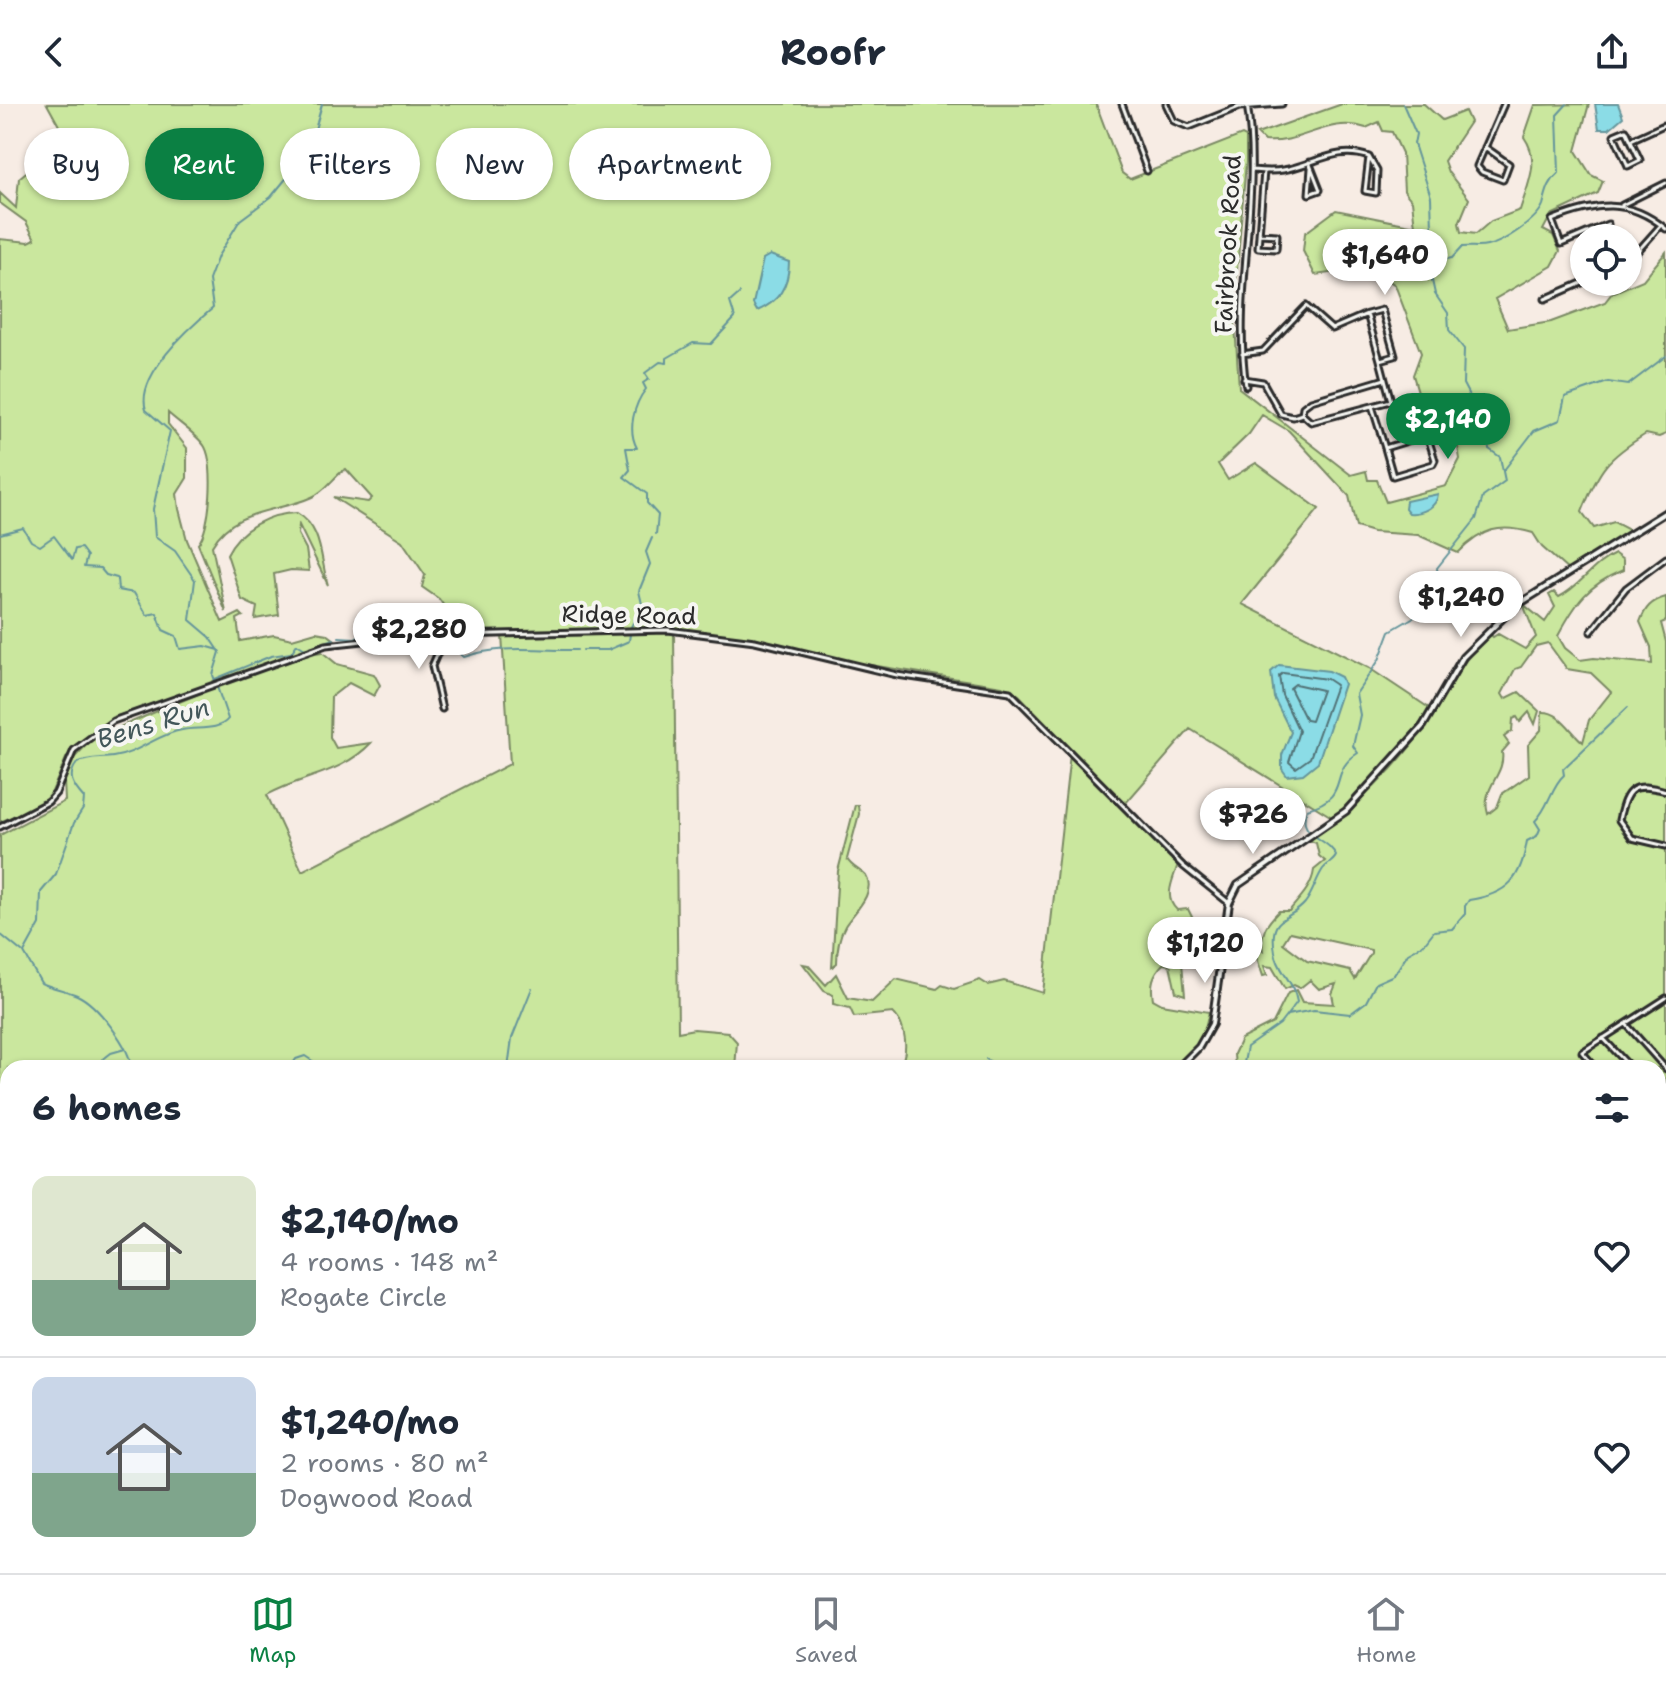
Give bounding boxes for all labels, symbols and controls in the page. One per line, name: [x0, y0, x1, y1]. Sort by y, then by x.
text: Roofr: [780, 28, 886, 77]
icon: back: [32, 30, 76, 74]
icon: share: [1590, 30, 1634, 74]
chip: Buy: [24, 128, 129, 200]
chip: Rent: [145, 128, 264, 200]
chip: Filters: [280, 128, 420, 200]
chip: New: [436, 128, 553, 200]
chip: Apartment: [569, 128, 771, 200]
street label: Fairbrook Road: [1207, 154, 1249, 334]
map controls: [1570, 224, 1642, 296]
button: locate: [1570, 224, 1642, 296]
pin: $1,640: [1320, 229, 1450, 297]
text: $1,640: [1341, 237, 1429, 272]
pin: $2,140: [1383, 393, 1513, 461]
text: $2,140: [1404, 401, 1492, 436]
pin: $1,240: [1396, 571, 1526, 639]
text: $1,240: [1417, 579, 1505, 614]
street label: Ridge Road: [561, 598, 697, 632]
pin: $2,280: [354, 603, 484, 671]
text: $2,280: [371, 611, 467, 646]
water label: Bens Run: [92, 689, 214, 756]
pin: $726: [1206, 788, 1300, 856]
text: $726: [1218, 796, 1288, 831]
pin: $1,120: [1140, 917, 1270, 985]
text: $1,120: [1165, 925, 1245, 960]
text: 6 homes: [32, 1085, 181, 1131]
icon: filters: [1590, 1086, 1634, 1130]
text: $2,140/mo: [280, 1198, 459, 1244]
icon: home: [96, 1208, 192, 1304]
icon: heart: [1590, 1234, 1634, 1278]
text: 4 rooms · 148 m²: [280, 1244, 498, 1279]
text: Rogate Circle: [280, 1279, 447, 1314]
text: $1,240/mo: [280, 1399, 460, 1445]
icon: home: [96, 1409, 192, 1505]
icon: heart: [1590, 1435, 1634, 1479]
text: 2 rooms · 80 m²: [280, 1445, 489, 1480]
text: Dogwood Road: [280, 1480, 473, 1515]
tab: Map: [249, 1592, 296, 1669]
tab: Saved: [795, 1592, 858, 1669]
tab: Home: [1356, 1592, 1417, 1669]

